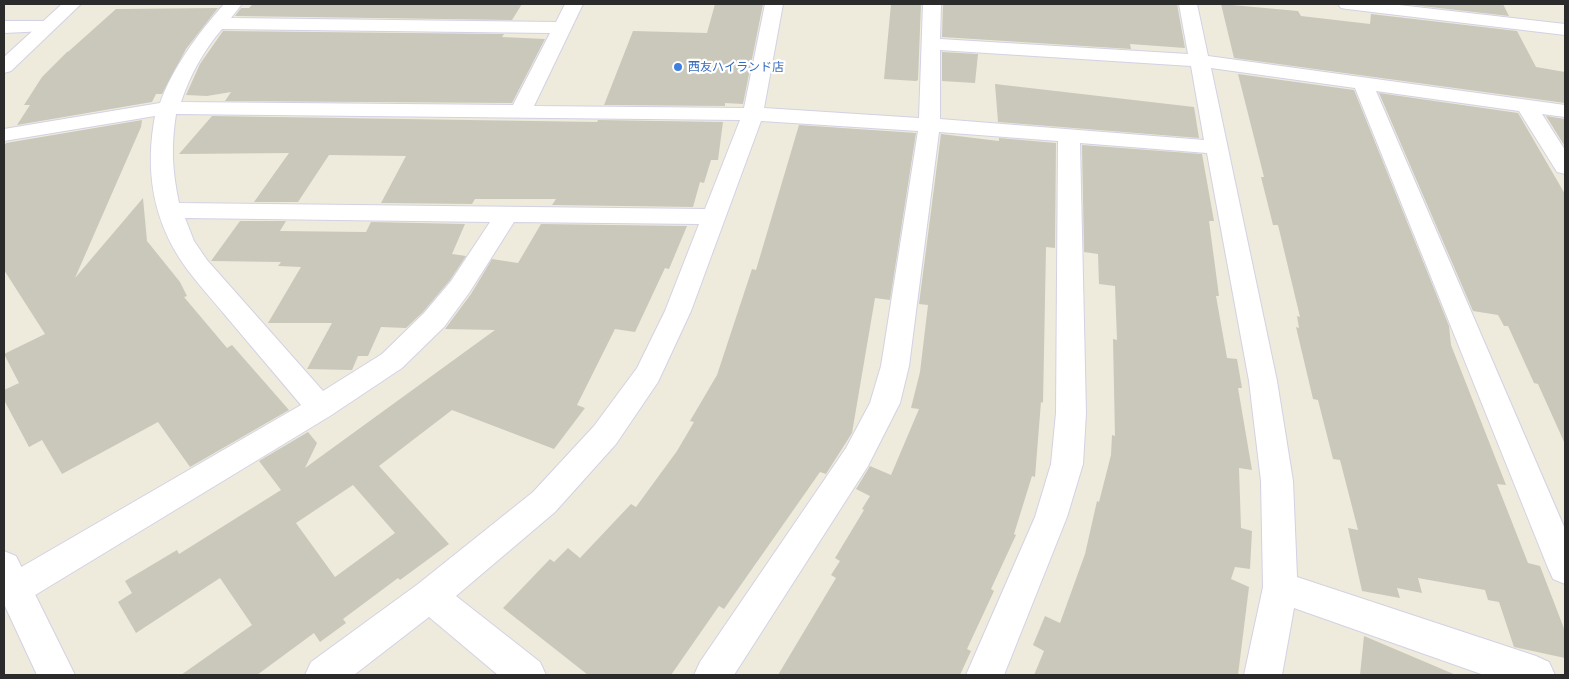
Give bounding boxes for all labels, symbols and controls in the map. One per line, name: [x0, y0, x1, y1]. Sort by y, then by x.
place label: 西友ハイランド店: [688, 60, 784, 74]
marker: 西友ハイランド店: [672, 61, 684, 73]

